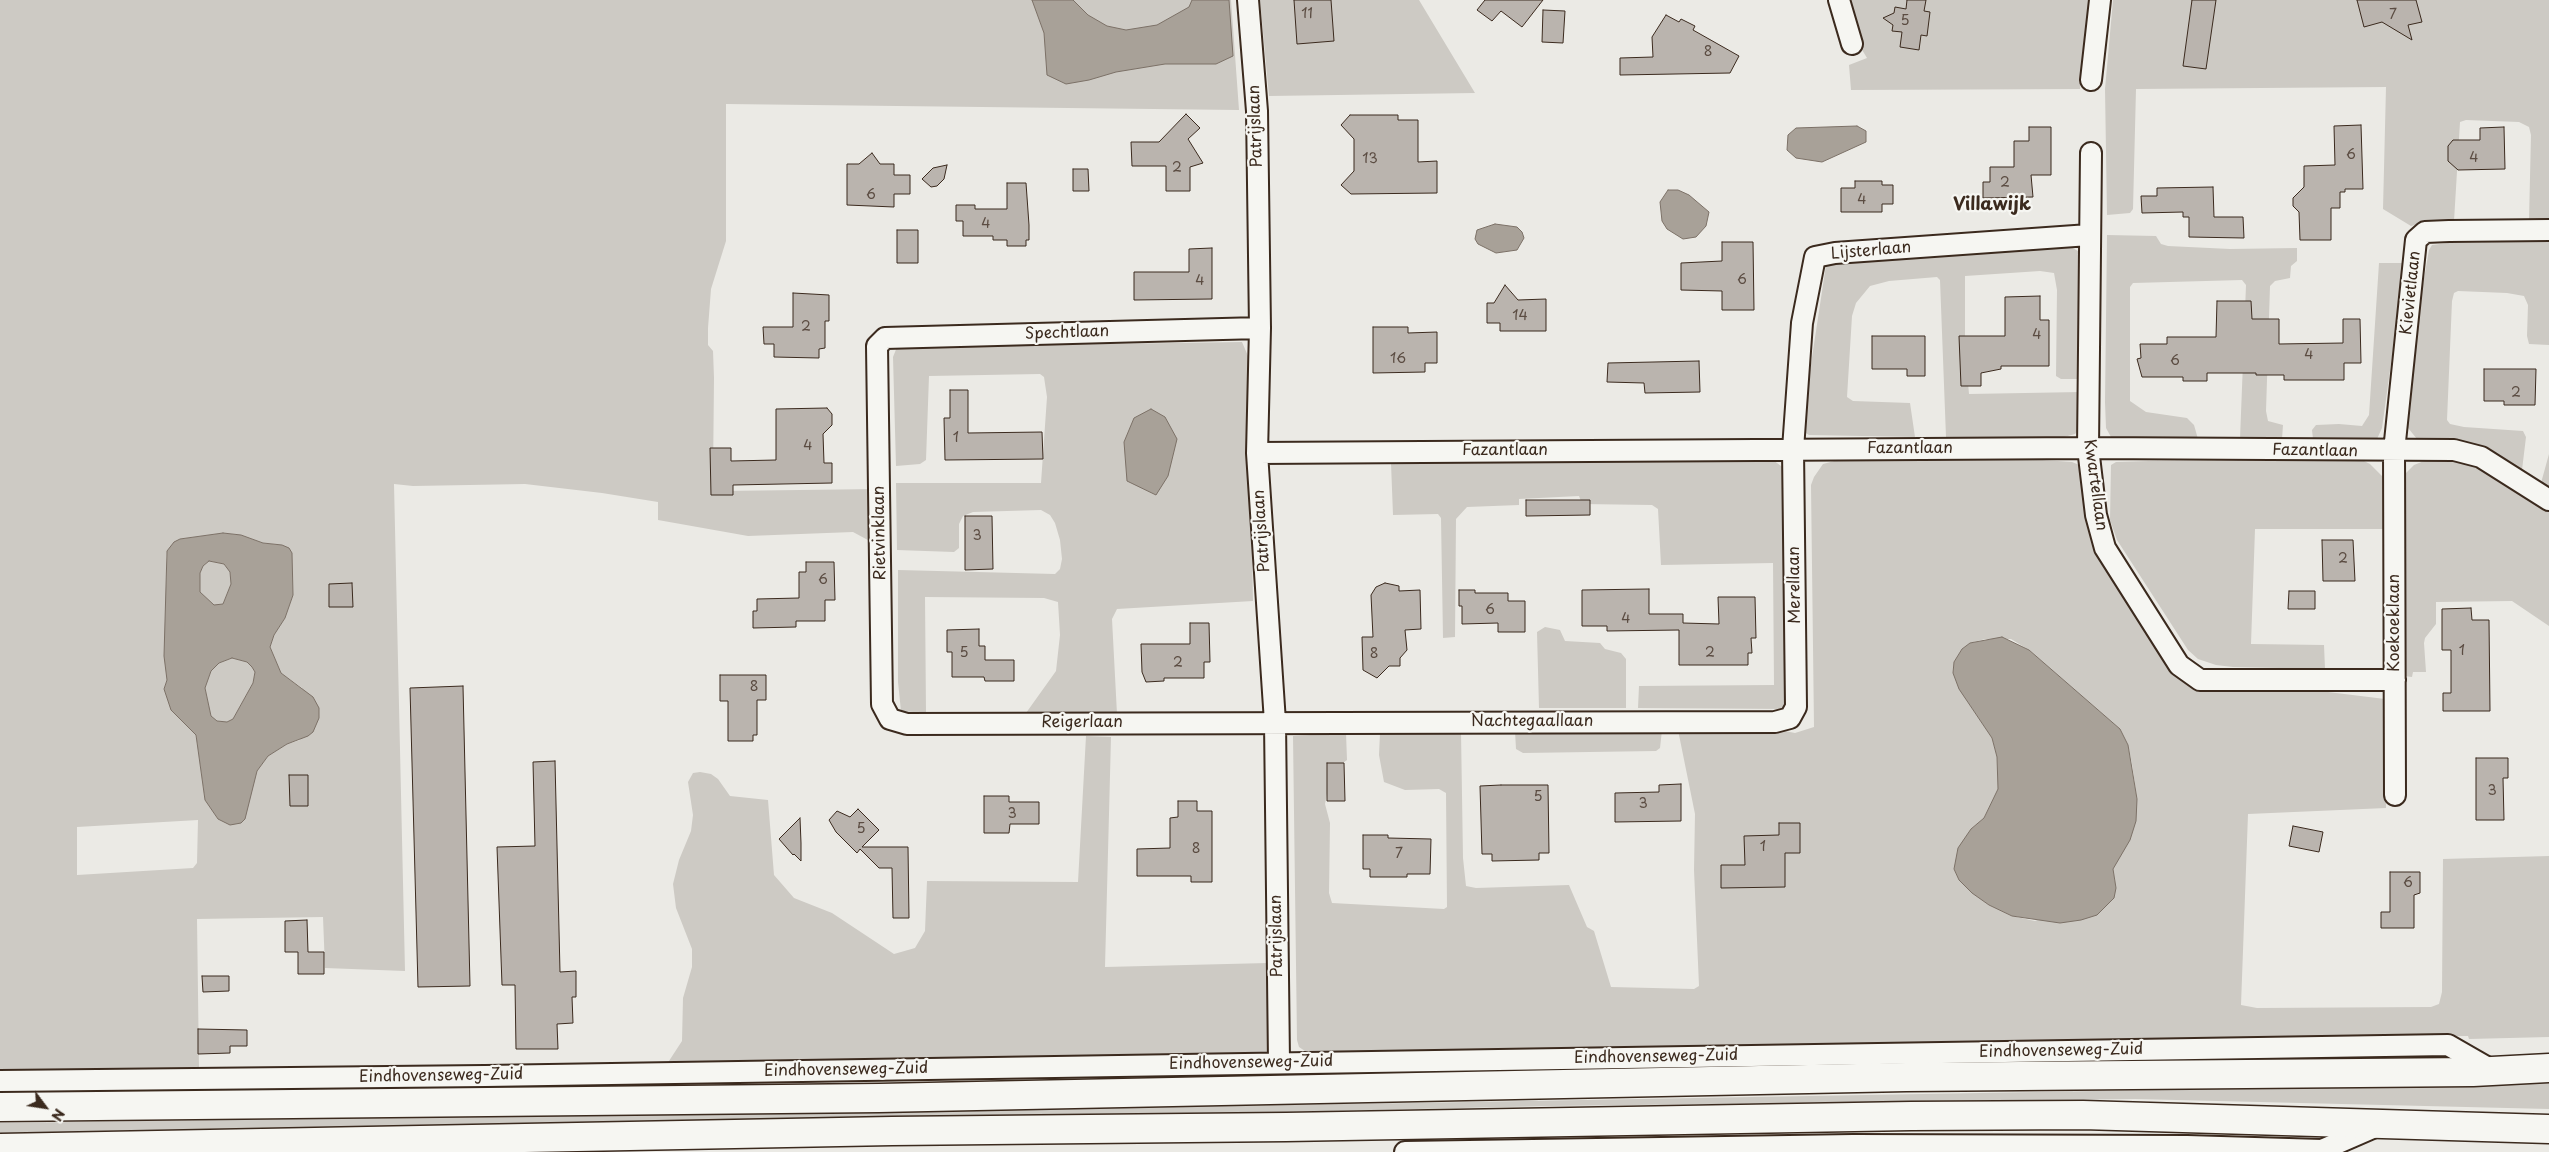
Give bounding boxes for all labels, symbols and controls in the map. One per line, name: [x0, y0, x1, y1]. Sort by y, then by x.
house number: 11: [1301, 6, 1313, 22]
house number: 7: [2389, 7, 2397, 23]
house number: 5: [1900, 13, 1910, 29]
house number: 8: [1704, 44, 1712, 60]
street label: Patrijslaan: [1245, 84, 1267, 168]
house number: 6: [2346, 147, 2356, 163]
house number: 4: [2469, 150, 2479, 166]
house number: 13: [1362, 151, 1378, 167]
house number: 2: [1172, 160, 1182, 176]
house number: 2: [2000, 175, 2010, 191]
house number: 6: [866, 187, 876, 203]
house number: 4: [1857, 192, 1867, 208]
district label: Villawijk: [1953, 194, 2031, 216]
house number: 4: [981, 216, 991, 232]
street label: Lijsterlaan: [1830, 238, 1912, 264]
street label: Kievietlaan: [2397, 250, 2425, 336]
house number: 6: [1737, 272, 1747, 288]
house number: 4: [1195, 273, 1205, 289]
house number: 14: [1512, 308, 1528, 324]
house number: 2: [801, 319, 811, 335]
street label: Spechtlaan: [1025, 322, 1109, 344]
house number: 4: [2032, 327, 2042, 343]
house number: 4: [2304, 347, 2314, 363]
house number: 16: [1390, 351, 1406, 367]
house number: 6: [2170, 353, 2180, 369]
house number: 2: [2511, 385, 2521, 401]
house number: 1: [953, 430, 959, 446]
house number: 4: [803, 438, 813, 454]
street label: Kwartellaan: [2079, 438, 2111, 532]
street label: Fazantlaan: [1867, 439, 1953, 459]
street label: Fazantlaan: [1462, 441, 1548, 461]
street label: Fazantlaan: [2272, 441, 2358, 461]
street label: Rietvinklaan: [870, 486, 890, 580]
street label: Patrijslaan: [1250, 489, 1274, 573]
house number: 3: [972, 528, 982, 544]
street label: Merellaan: [1785, 546, 1805, 624]
house number: 2: [2338, 551, 2348, 567]
house number: 6: [818, 572, 828, 588]
street label: Koekoeklaan: [2385, 574, 2405, 672]
house number: 6: [1485, 602, 1495, 618]
house number: 4: [1621, 611, 1631, 627]
house number: 1: [2459, 643, 2465, 659]
house number: 5: [959, 645, 969, 661]
house number: 2: [1705, 645, 1715, 661]
house number: 8: [1370, 646, 1378, 662]
house number: 2: [1173, 655, 1183, 671]
house number: 8: [750, 679, 758, 695]
street label: Nachtegaallaan: [1471, 712, 1593, 732]
street label: Reigerlaan: [1041, 713, 1123, 733]
house number: 3: [2487, 783, 2497, 799]
house number: 5: [1533, 789, 1543, 805]
house number: 3: [1638, 796, 1648, 812]
house number: 3: [1007, 806, 1017, 822]
house number: 5: [856, 821, 866, 837]
house number: 1: [1760, 839, 1766, 855]
house number: 8: [1192, 841, 1200, 857]
house number: 7: [1395, 846, 1403, 862]
house number: 6: [2403, 875, 2413, 891]
street label: Patrijslaan: [1267, 895, 1287, 977]
street label: Eindhovenseweg-Zuid: [1979, 1040, 2143, 1062]
street label: Eindhovenseweg-Zuid: [1574, 1046, 1738, 1068]
street label: Eindhovenseweg-Zuid: [1169, 1052, 1333, 1074]
street label: Eindhovenseweg-Zuid: [764, 1059, 928, 1081]
street label: Eindhovenseweg-Zuid: [359, 1065, 523, 1087]
north arrow: [20, 1082, 70, 1132]
text: N: [46, 1105, 70, 1125]

